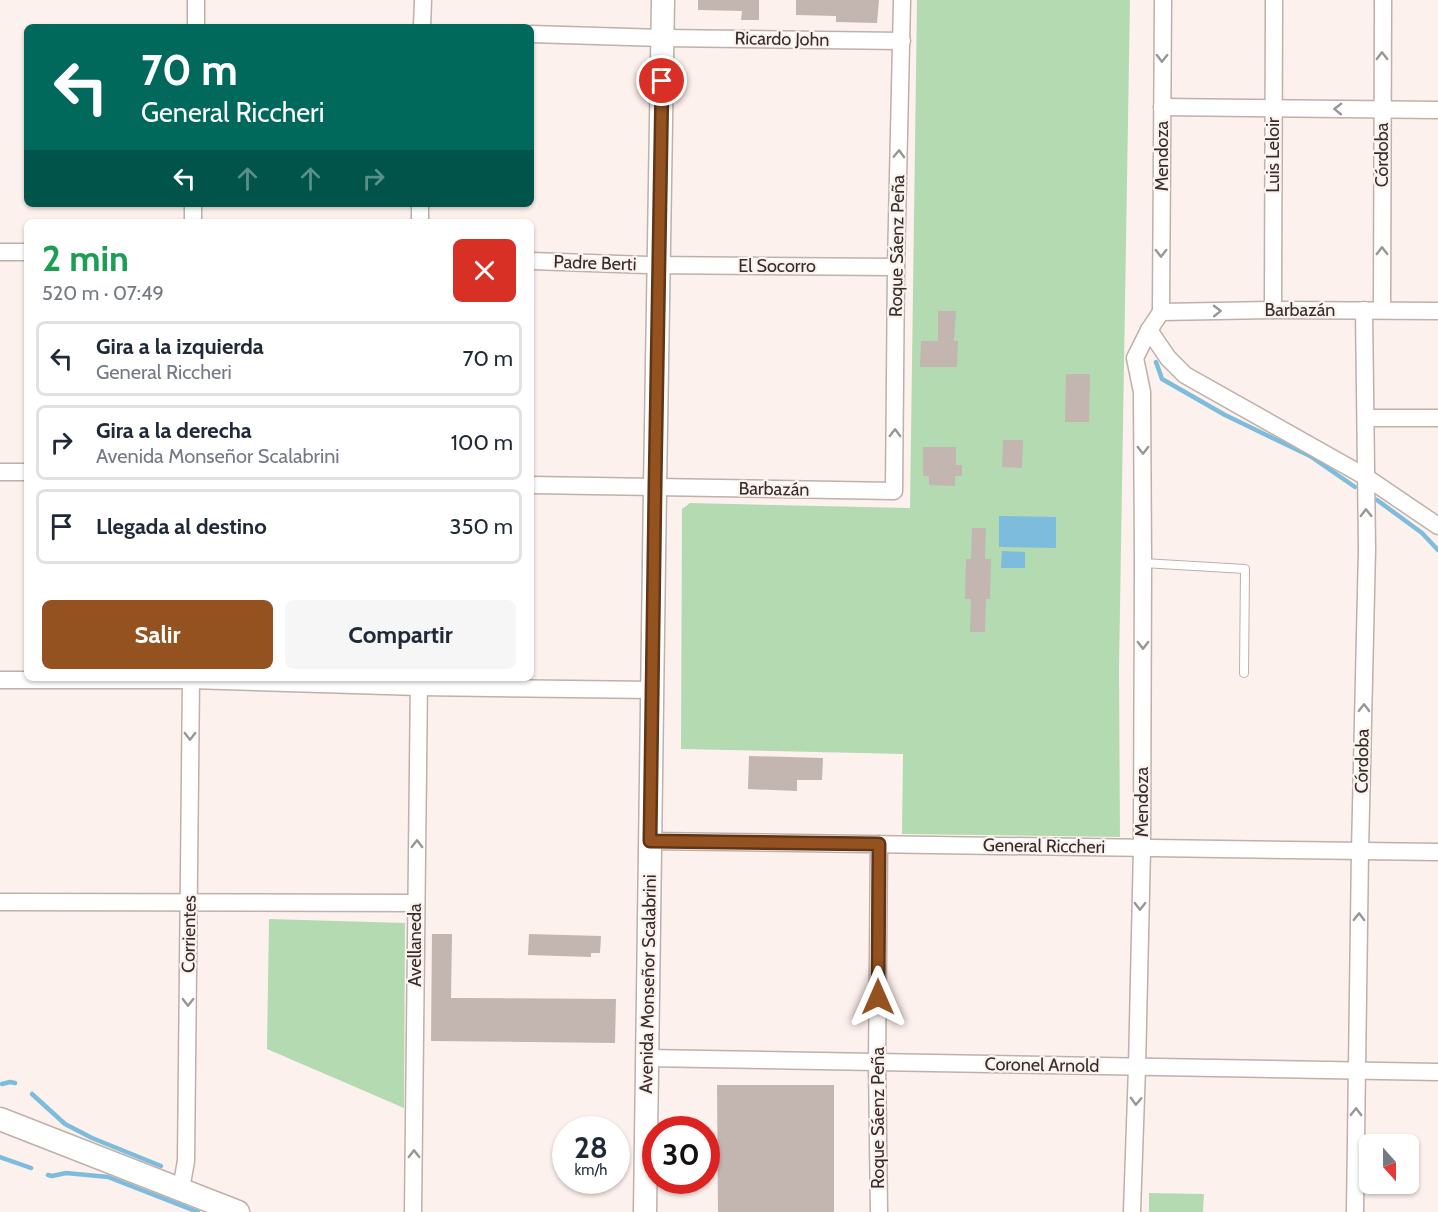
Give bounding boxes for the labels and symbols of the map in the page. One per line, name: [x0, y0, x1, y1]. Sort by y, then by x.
street label: Ricardo John: [734, 27, 830, 51]
one-way arrow: [1376, 52, 1388, 61]
one-way arrow: [1156, 54, 1168, 63]
pin: [636, 55, 687, 106]
one-way arrow: [1333, 103, 1342, 115]
street label: Luis Leloir: [1262, 117, 1284, 193]
street label: Mendoza: [1151, 120, 1173, 191]
street label: Córdoba: [1371, 122, 1393, 187]
one-way arrow: [893, 149, 905, 158]
street label: Roque Sáenz Peña: [885, 174, 909, 317]
one-way arrow: [1376, 247, 1388, 256]
one-way arrow: [1155, 249, 1167, 258]
street label: Padre Berti: [553, 251, 637, 275]
street label: El Socorro: [738, 255, 816, 277]
street label: Barbazán: [1265, 299, 1335, 321]
one-way arrow: [1213, 305, 1222, 317]
one-way arrow: [889, 428, 901, 437]
one-way arrow: [1137, 446, 1149, 455]
street label: Barbazán: [738, 477, 810, 501]
one-way arrow: [1360, 509, 1373, 518]
one-way arrow: [1137, 641, 1149, 650]
one-way arrow: [1357, 704, 1370, 713]
street label: Córdoba: [1350, 728, 1374, 794]
one-way arrow: [184, 732, 196, 741]
street label: Mendoza: [1131, 766, 1153, 837]
street label: General Riccheri: [983, 834, 1105, 858]
one-way arrow: [410, 840, 423, 849]
street label: Avenida Monseñor Scalabrini: [635, 874, 661, 1094]
street label: Corrientes: [177, 895, 201, 973]
one-way arrow: [1134, 902, 1147, 911]
street label: Avellaneda: [404, 903, 426, 987]
one-way arrow: [1353, 912, 1366, 921]
position arrow: [846, 965, 910, 1029]
one-way arrow: [182, 998, 194, 1007]
street label: Roque Sáenz Peña: [867, 1047, 889, 1189]
street label: Coronel Arnold: [985, 1053, 1099, 1077]
one-way arrow: [1130, 1097, 1142, 1106]
one-way arrow: [1350, 1107, 1363, 1116]
speed limit sign: 30: [642, 1116, 720, 1194]
north arrow: [1359, 1134, 1419, 1194]
one-way arrow: [408, 1149, 420, 1158]

